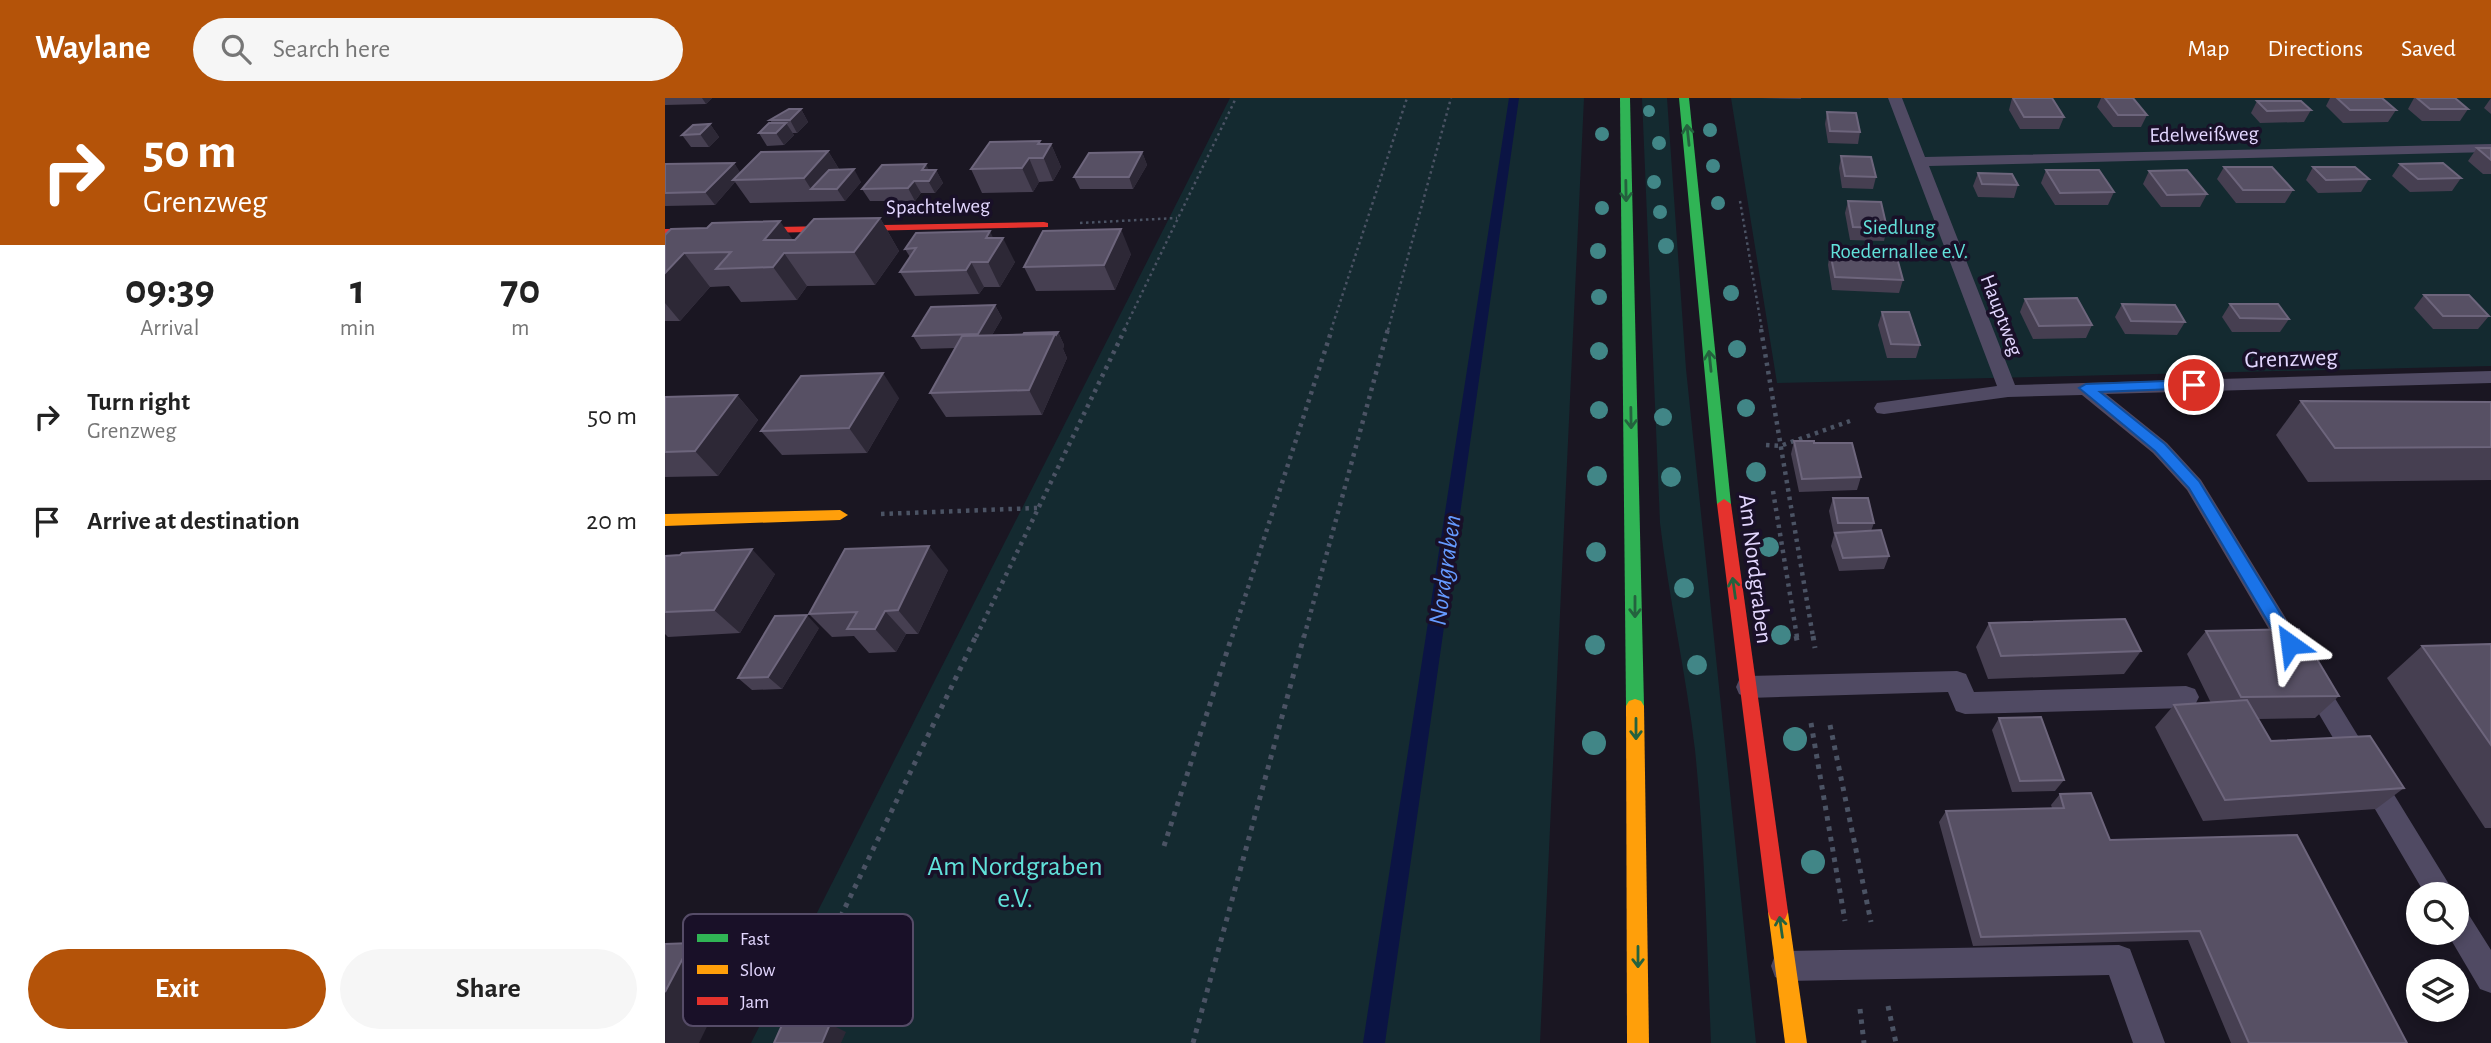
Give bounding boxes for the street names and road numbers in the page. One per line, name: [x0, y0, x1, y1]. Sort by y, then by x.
street label: Edelweißweg: [2149, 123, 2260, 146]
street label: Spachtelweg: [886, 195, 991, 218]
street label: Hauptweg: [1976, 272, 2027, 359]
street label: Grenzweg: [2244, 345, 2338, 373]
street label: Am Nordgraben: [1734, 493, 1776, 645]

